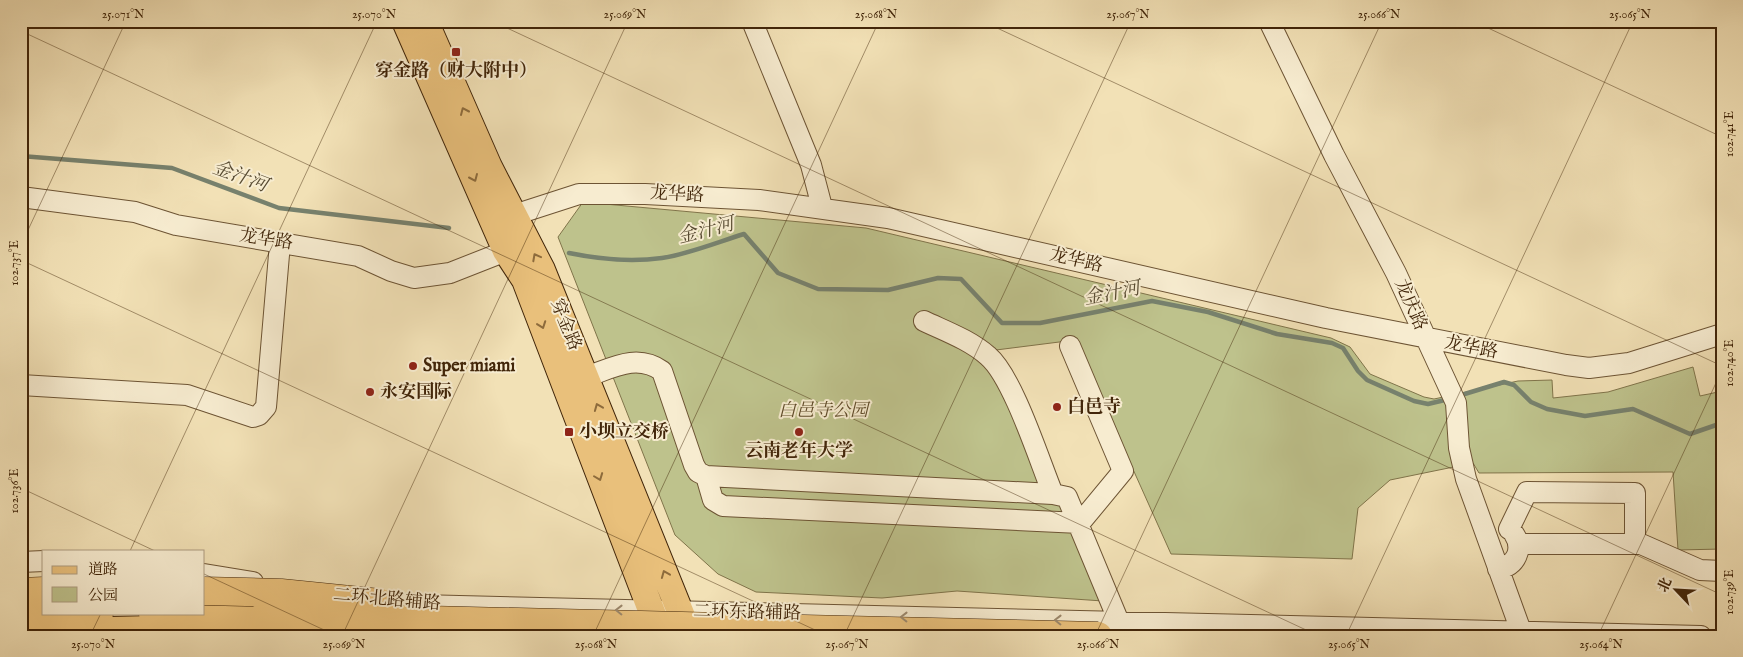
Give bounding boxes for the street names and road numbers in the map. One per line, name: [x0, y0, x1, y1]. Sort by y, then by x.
street label: 龙华路: [649, 182, 705, 208]
street label: 龙华路: [238, 224, 294, 256]
street label: 龙华路: [1047, 244, 1105, 278]
street label: 龙庆路: [1389, 276, 1431, 334]
street label: 穿金路: [544, 296, 586, 354]
street label: 龙华路: [1442, 332, 1500, 364]
street label: 二环北路辅路: [332, 584, 442, 616]
street label: 二环东路辅路: [693, 601, 801, 625]

